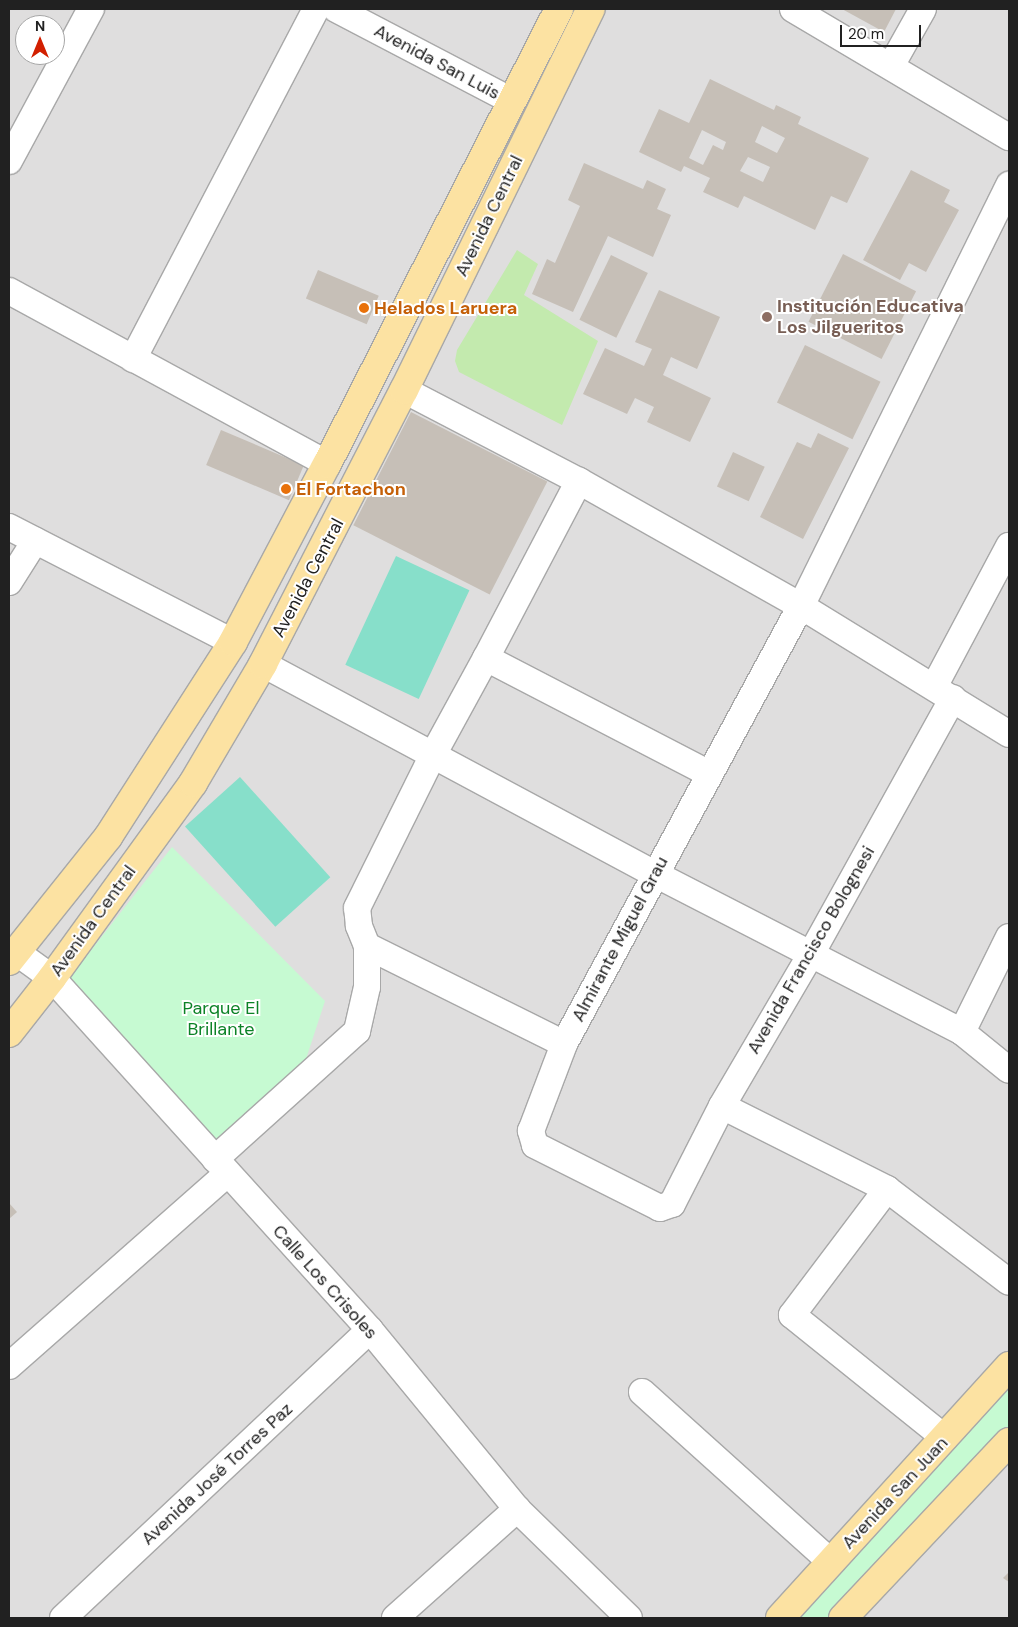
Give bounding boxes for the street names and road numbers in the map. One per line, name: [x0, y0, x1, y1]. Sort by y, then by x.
street label: Avenida San Luis: [370, 20, 504, 104]
street label: Avenida Central: [450, 152, 528, 280]
street label: Avenida Central: [268, 515, 348, 641]
street label: Avenida Francisco Bolognesi: [743, 842, 879, 1058]
street label: Almirante Miguel Grau: [567, 853, 673, 1025]
street label: Avenida Central: [46, 861, 140, 981]
street label: Calle Los Crisoles: [268, 1220, 382, 1344]
street label: Avenida José Torres Paz: [137, 1398, 297, 1550]
street label: Avenida San Juan: [837, 1432, 953, 1554]

